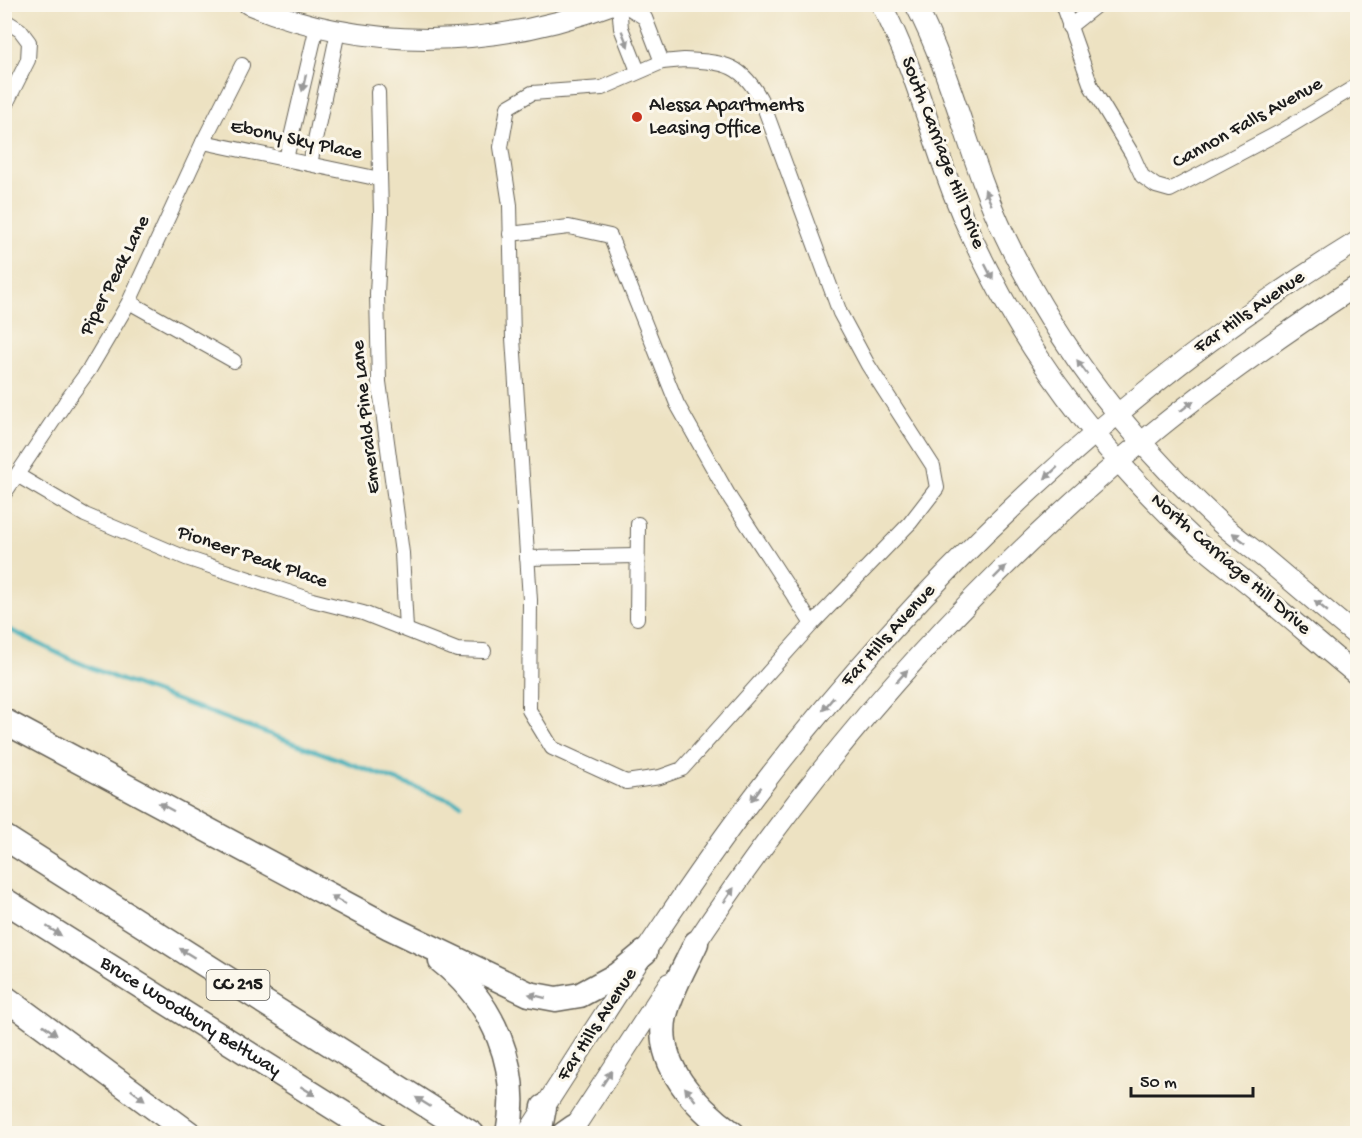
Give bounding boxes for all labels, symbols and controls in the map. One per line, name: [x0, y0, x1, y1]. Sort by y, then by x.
one-way arrow: [621, 30, 631, 48]
street label: South Carriage Hill Drive: [895, 54, 989, 253]
one-way arrow: [298, 73, 308, 92]
street label: Cannon Falls Avenue: [1169, 73, 1328, 175]
place label: Alessa Apartments Leasing Office: [649, 95, 804, 141]
marker: Alessa Apartments Leasing Office: [630, 110, 644, 124]
street label: Ebony Sky Place: [228, 116, 365, 166]
one-way arrow: [983, 188, 992, 206]
street label: Piper Peak Lane: [75, 211, 156, 341]
one-way arrow: [984, 264, 994, 281]
street label: Far Hills Avenue: [1189, 266, 1310, 360]
street label: Emerald Pine Lane: [347, 338, 386, 495]
one-way arrow: [1076, 360, 1088, 376]
one-way arrow: [1179, 400, 1195, 412]
one-way arrow: [1043, 466, 1058, 480]
street label: North Carriage Hill Drive: [1145, 489, 1315, 641]
street label: Pioneer Peak Place: [173, 521, 331, 595]
one-way arrow: [1231, 533, 1246, 545]
one-way arrow: [992, 565, 1007, 579]
street label: Far Hills Avenue: [836, 580, 941, 693]
one-way arrow: [1314, 600, 1329, 613]
one-way arrow: [895, 669, 908, 684]
one-way arrow: [822, 696, 835, 711]
one-way arrow: [750, 786, 763, 802]
one-way arrow: [157, 802, 174, 812]
one-way arrow: [723, 887, 735, 903]
one-way arrow: [329, 895, 346, 905]
one-way arrow: [46, 925, 62, 936]
one-way arrow: [179, 947, 195, 958]
street label: Bruce Woodbury Beltway: [95, 951, 285, 1083]
street label: Far Hills Avenue: [552, 964, 643, 1087]
road number: CC 215: [206, 970, 270, 1000]
one-way arrow: [528, 990, 546, 1000]
one-way arrow: [41, 1024, 57, 1036]
scale bar: [1131, 1060, 1252, 1098]
one-way arrow: [601, 1070, 612, 1086]
text: 50 m: [1140, 1073, 1177, 1094]
one-way arrow: [300, 1085, 316, 1096]
one-way arrow: [684, 1087, 696, 1102]
one-way arrow: [129, 1089, 145, 1101]
one-way arrow: [414, 1097, 431, 1108]

